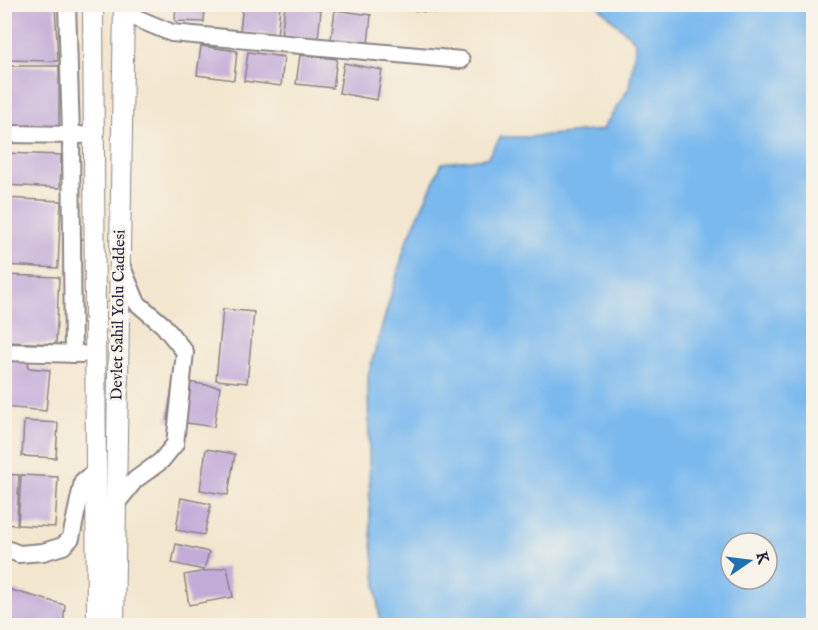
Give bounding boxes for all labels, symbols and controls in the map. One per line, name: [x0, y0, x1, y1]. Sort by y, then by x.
street label: Devlet Sahil Yolu Caddesi: [108, 229, 130, 401]
north arrow: [719, 531, 779, 591]
text: K: [751, 550, 773, 567]

